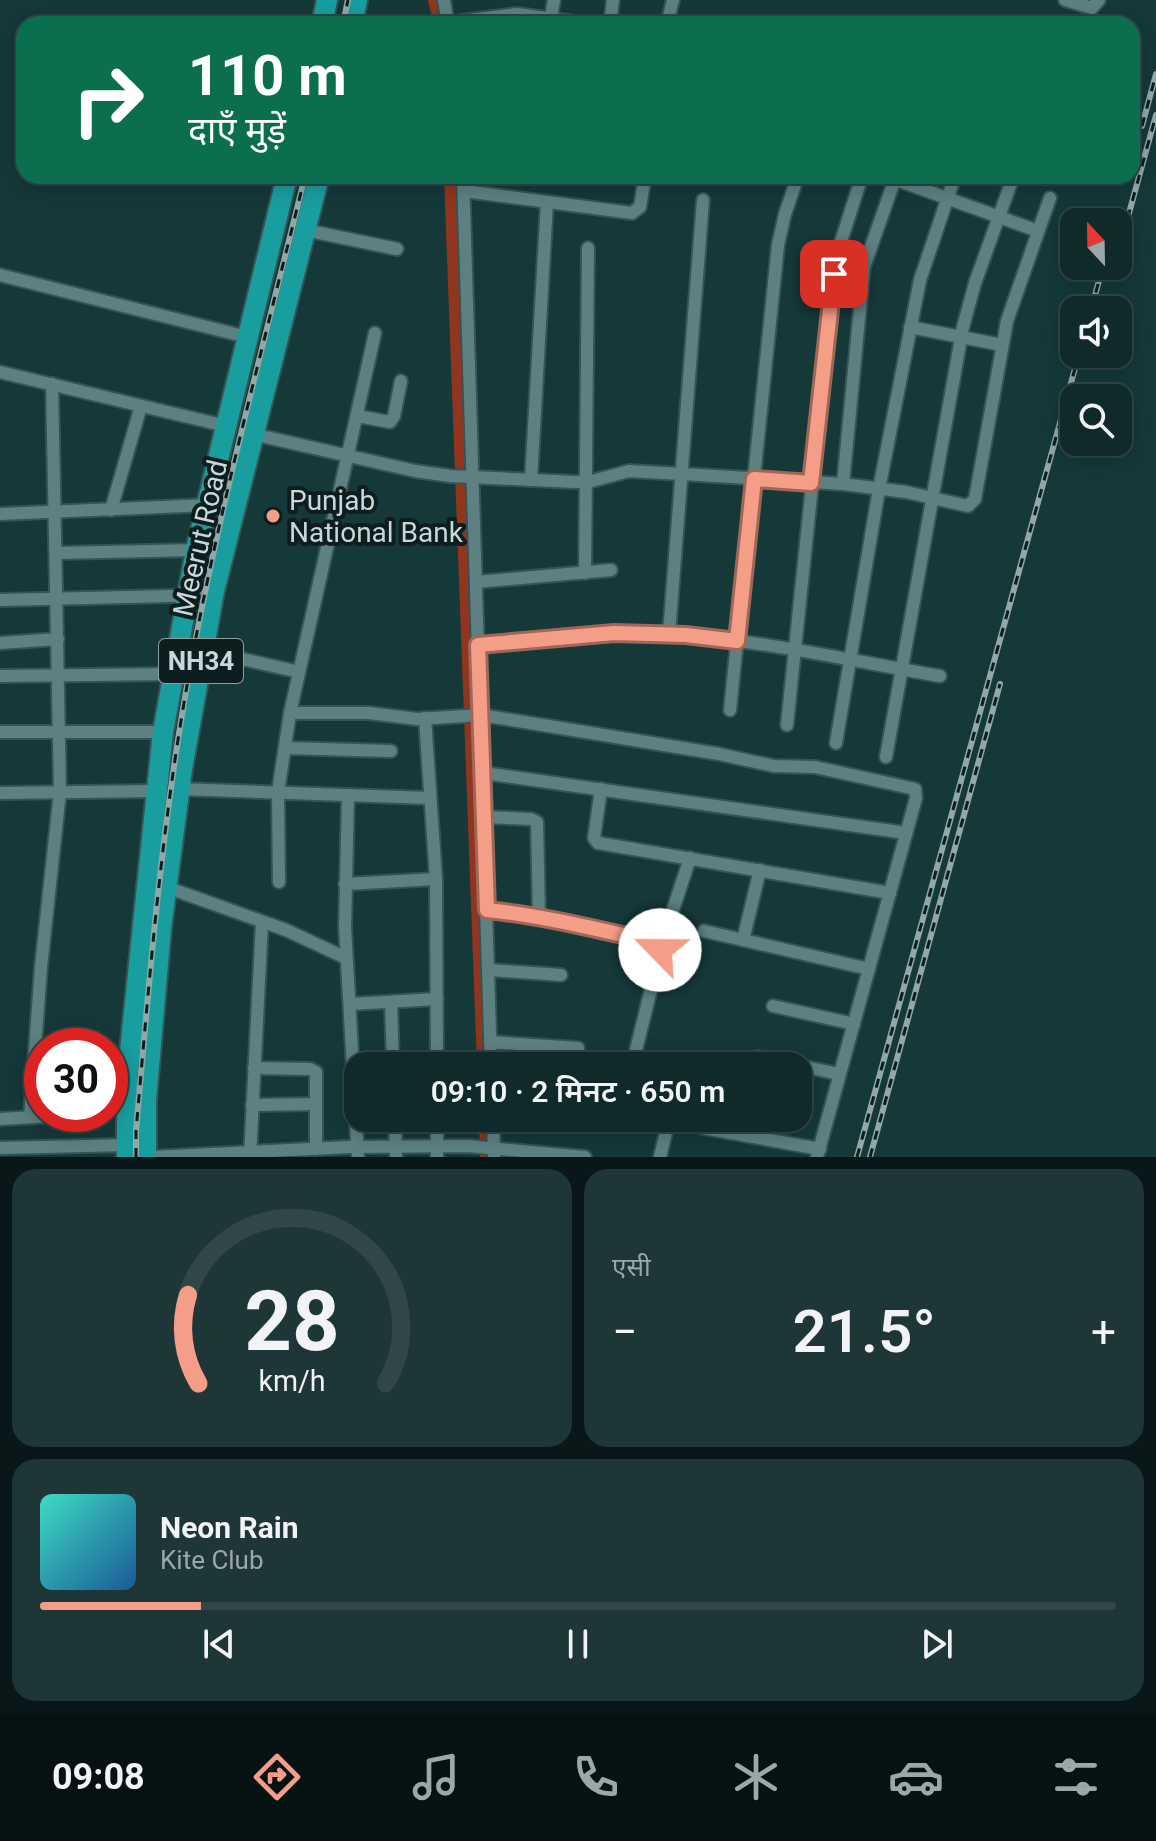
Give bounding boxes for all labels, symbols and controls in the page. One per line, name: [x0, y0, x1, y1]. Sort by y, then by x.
text: 110 m: [188, 43, 347, 109]
icon: right: [56, 48, 160, 152]
text: दाएँ मुड़ें: [188, 110, 286, 152]
north arrow: [1060, 208, 1132, 280]
map controls: [1060, 208, 1132, 456]
pin: [800, 240, 868, 308]
icon: arrive: [812, 252, 856, 296]
button: sound: [1060, 296, 1132, 368]
button: search: [1060, 384, 1132, 456]
street label: Meerut Road: [166, 457, 234, 619]
place label: Punjab National Bank: [289, 484, 464, 549]
marker: Punjab National Bank: [264, 507, 282, 525]
road number: NH34: [159, 639, 243, 683]
position arrow: [618, 908, 702, 992]
speed limit sign: 30: [24, 1028, 128, 1132]
text: 09:10 · 2 मिनट · 650 m: [431, 1074, 725, 1109]
text: एसी: [612, 1252, 651, 1282]
text: 28: [244, 1273, 340, 1370]
text: 21.5°: [793, 1296, 936, 1367]
text: −: [612, 1306, 637, 1358]
text: +: [1091, 1306, 1116, 1358]
text: km/h: [258, 1364, 326, 1398]
text: Neon Rain: [160, 1510, 299, 1545]
text: Kite Club: [160, 1545, 264, 1575]
icon: previous: [197, 1622, 241, 1666]
icon: pause: [556, 1622, 600, 1666]
icon: next: [915, 1622, 959, 1666]
icon: directions: [249, 1749, 305, 1805]
icon: music: [408, 1749, 464, 1805]
icon: phone: [568, 1749, 624, 1805]
icon: climate: [728, 1749, 784, 1805]
icon: car: [888, 1749, 944, 1805]
icon: filters: [1048, 1749, 1104, 1805]
text: 09:08: [52, 1756, 145, 1798]

